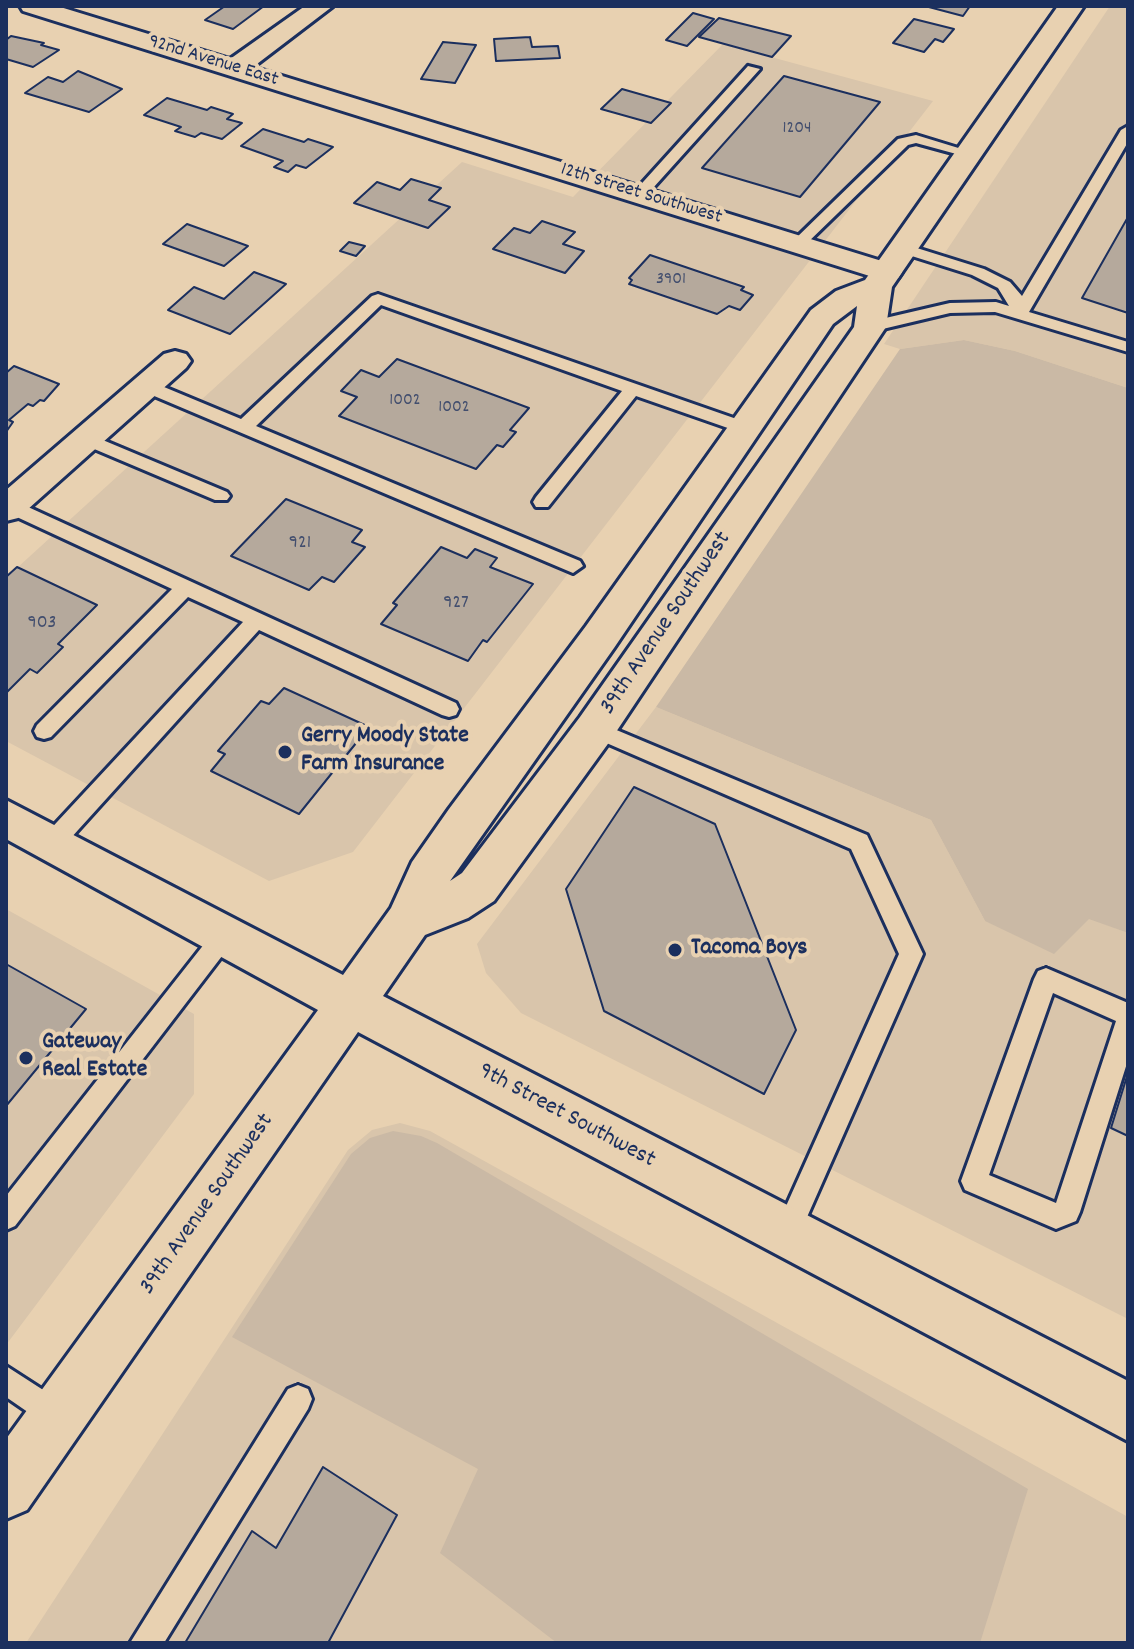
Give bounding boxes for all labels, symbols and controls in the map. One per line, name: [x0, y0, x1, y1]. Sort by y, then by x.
street label: 92nd Avenue East: [145, 31, 281, 93]
house number: 1204: [782, 119, 812, 141]
street label: 12th Street Southwest: [557, 159, 725, 231]
house number: 3901: [656, 270, 686, 292]
house number: 1002: [389, 391, 421, 413]
house number: 1002: [438, 398, 470, 420]
street label: 39th Avenue Southwest: [595, 527, 739, 721]
house number: 921: [289, 532, 311, 556]
house number: 927: [443, 592, 469, 616]
house number: 903: [28, 612, 56, 636]
place label: Gerry Moody State Farm Insurance: [301, 724, 469, 780]
marker: Gerry Moody State Farm Insurance: [276, 743, 294, 761]
place label: Tacoma Boys: [691, 936, 807, 964]
marker: Tacoma Boys: [666, 941, 684, 959]
place label: Gateway Real Estate: [42, 1030, 147, 1086]
marker: Gateway Real Estate: [17, 1049, 35, 1067]
street label: 9th Street Southwest: [472, 1058, 660, 1176]
street label: 39th Avenue Southwest: [135, 1109, 281, 1301]

